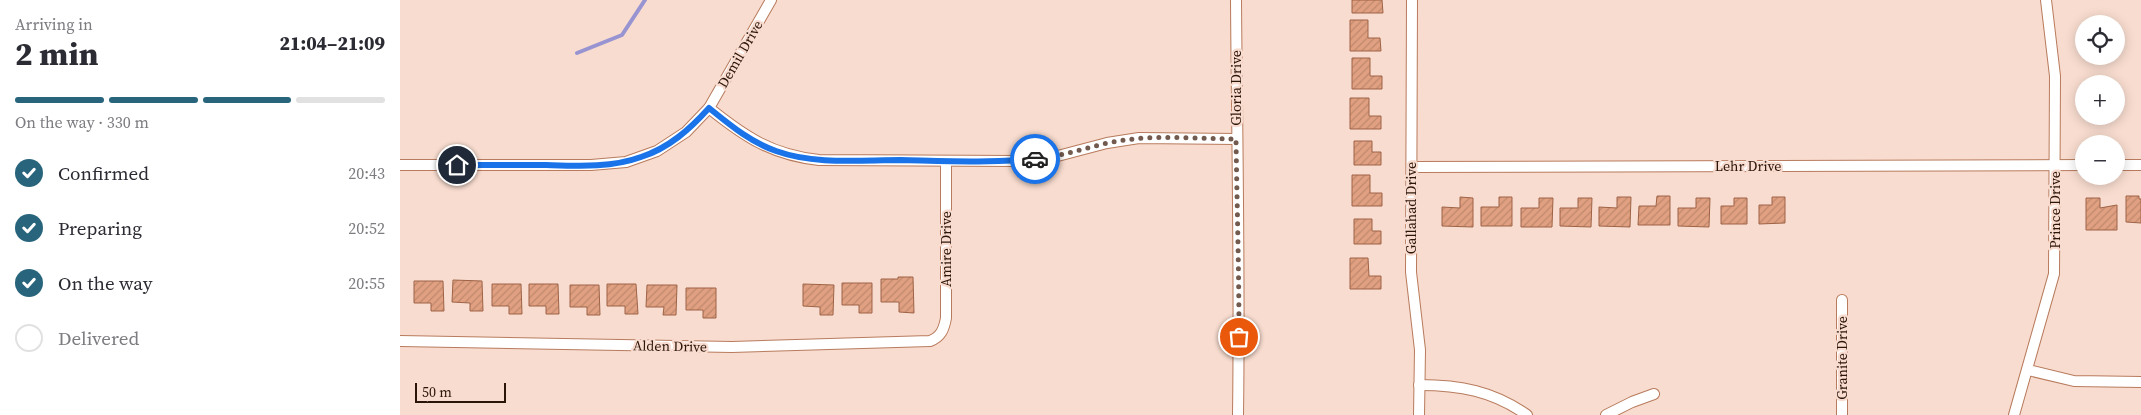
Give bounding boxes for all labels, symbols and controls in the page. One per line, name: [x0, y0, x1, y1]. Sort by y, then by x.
text: Arriving in: [15, 13, 93, 35]
map controls: [2075, 15, 2125, 185]
button: locate: [2075, 15, 2125, 65]
street label: Demil Drive: [713, 16, 767, 92]
text: 21:04–21:09: [280, 30, 385, 56]
text: 2 min: [15, 32, 98, 76]
street label: Gloria Drive: [1226, 50, 1246, 126]
button: +: [2075, 75, 2125, 125]
text: On the way · 330 m: [15, 111, 149, 133]
courier: [1010, 134, 1060, 184]
button: −: [2075, 135, 2125, 185]
pin: [436, 144, 478, 186]
icon: car: [1021, 145, 1049, 173]
icon: home: [443, 151, 471, 179]
street label: Lehr Drive: [1715, 156, 1781, 176]
icon: check: [15, 159, 43, 187]
text: Confirmed: [58, 160, 149, 186]
text: 20:43: [348, 162, 385, 184]
street label: Gallahad Drive: [1401, 162, 1421, 254]
street label: Prince Drive: [2045, 171, 2065, 249]
street label: Amire Drive: [936, 211, 956, 287]
icon: check: [15, 214, 43, 242]
text: Preparing: [58, 215, 142, 241]
text: 20:52: [348, 217, 385, 239]
icon: check: [15, 269, 43, 297]
text: On the way: [58, 270, 153, 296]
text: 20:55: [348, 272, 385, 294]
pin: [1218, 316, 1260, 358]
street label: Granite Drive: [1832, 316, 1852, 400]
icon: bag: [1225, 323, 1253, 351]
text: Delivered: [58, 325, 139, 351]
street label: Alden Drive: [633, 335, 707, 357]
scale bar: [415, 380, 506, 403]
text: 50 m: [422, 382, 452, 402]

